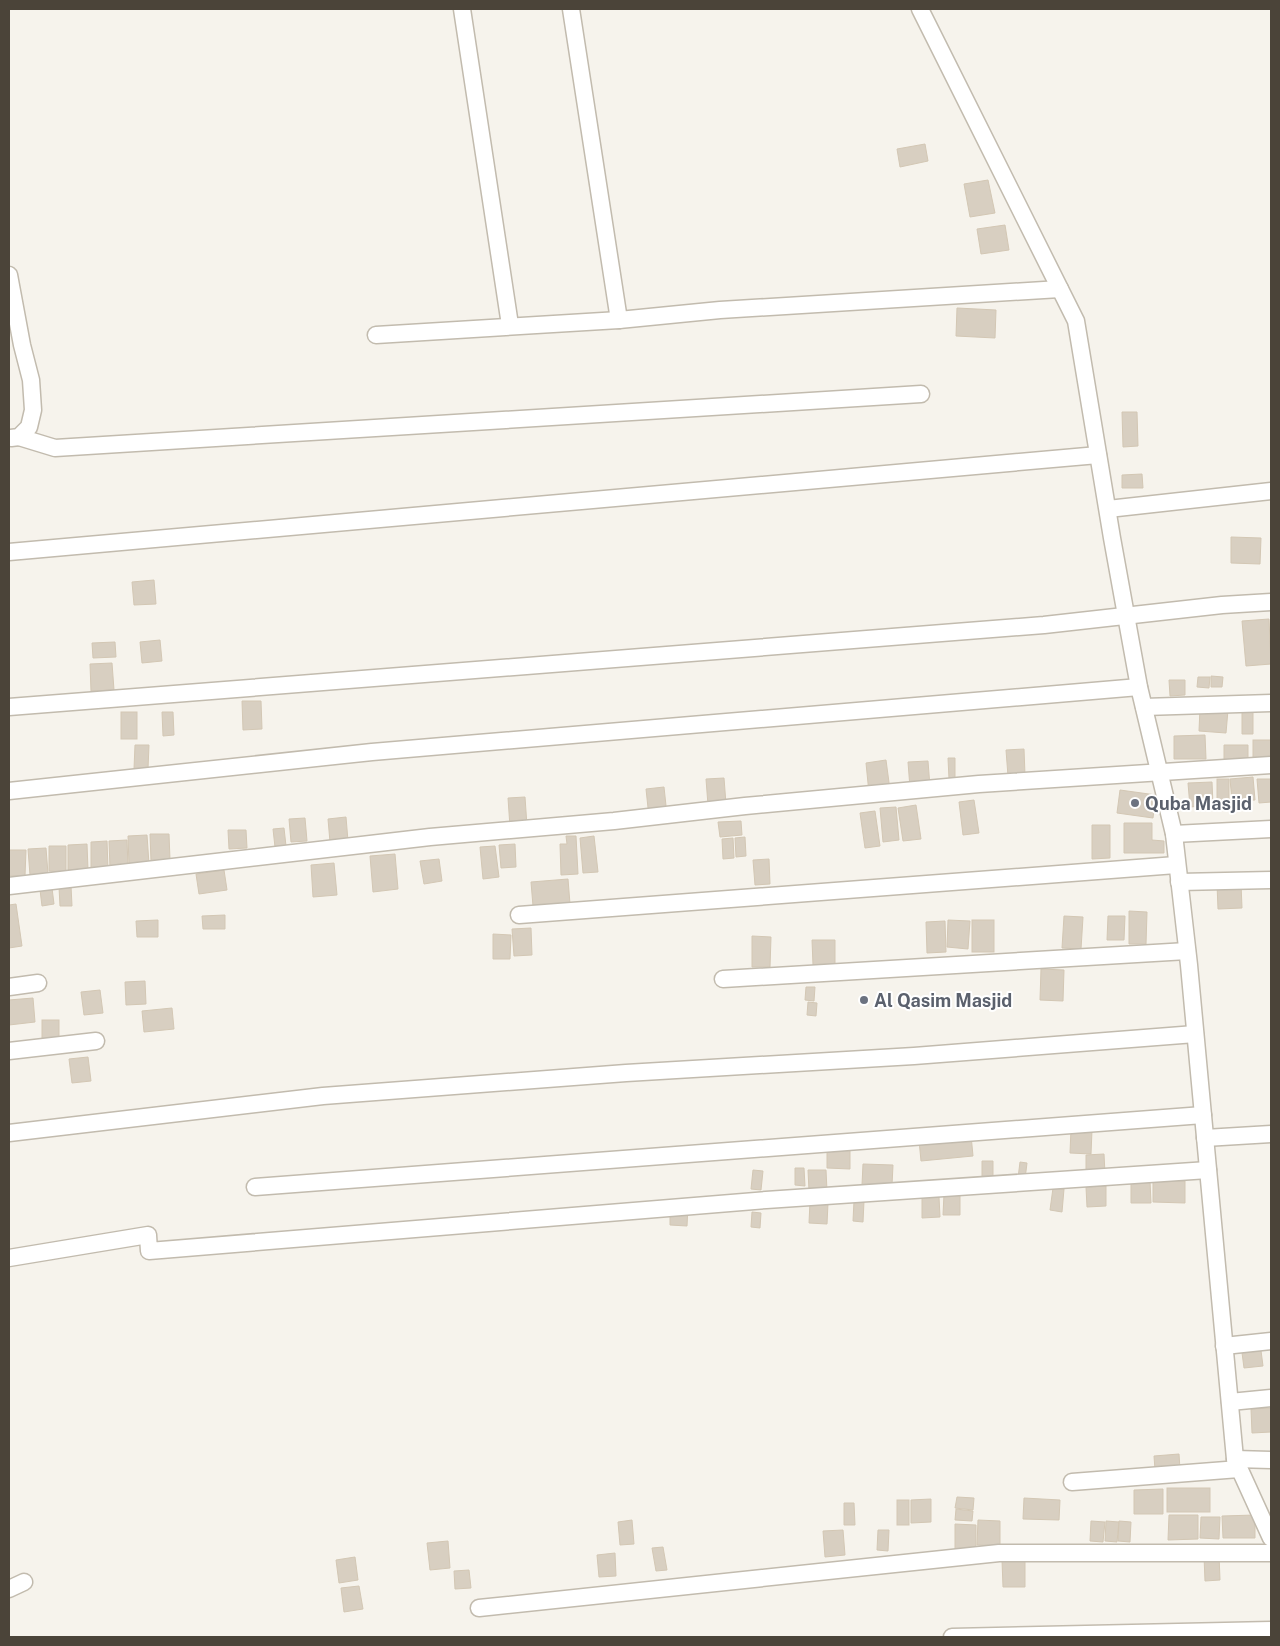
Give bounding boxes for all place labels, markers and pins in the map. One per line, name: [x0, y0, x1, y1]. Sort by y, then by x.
place label: Quba Masjid: [1145, 793, 1252, 814]
marker: Quba Masjid: [1129, 797, 1141, 809]
place label: Al Qasim Masjid: [874, 990, 1012, 1011]
marker: Al Qasim Masjid: [858, 994, 870, 1006]

